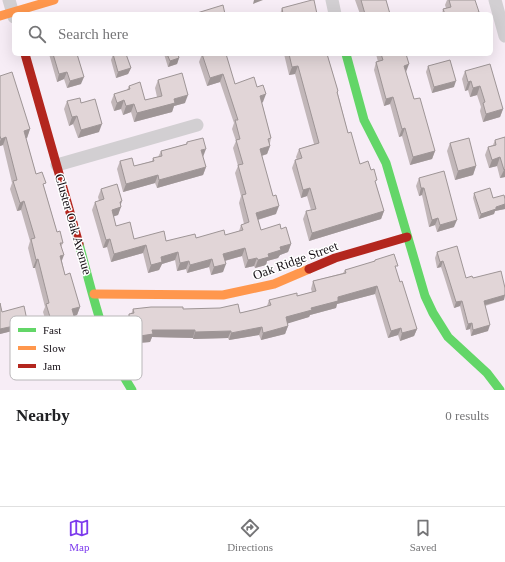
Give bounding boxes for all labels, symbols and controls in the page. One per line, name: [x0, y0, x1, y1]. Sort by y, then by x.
search box: [12, 12, 493, 56]
icon: search: [26, 23, 48, 45]
text: Search here: [58, 26, 128, 42]
street label: Cluster Oak Avenue: [52, 172, 95, 277]
street label: Oak Ridge Street: [251, 238, 340, 283]
legend: [10, 316, 142, 380]
text: Fast: [43, 324, 61, 336]
text: Slow: [43, 342, 66, 354]
text: Jam: [43, 360, 61, 372]
text: Nearby: [16, 406, 70, 425]
text: 0 results: [445, 408, 489, 423]
tab: Map: [68, 517, 90, 553]
tab: Directions: [227, 517, 273, 553]
tab: Saved: [410, 517, 437, 553]

